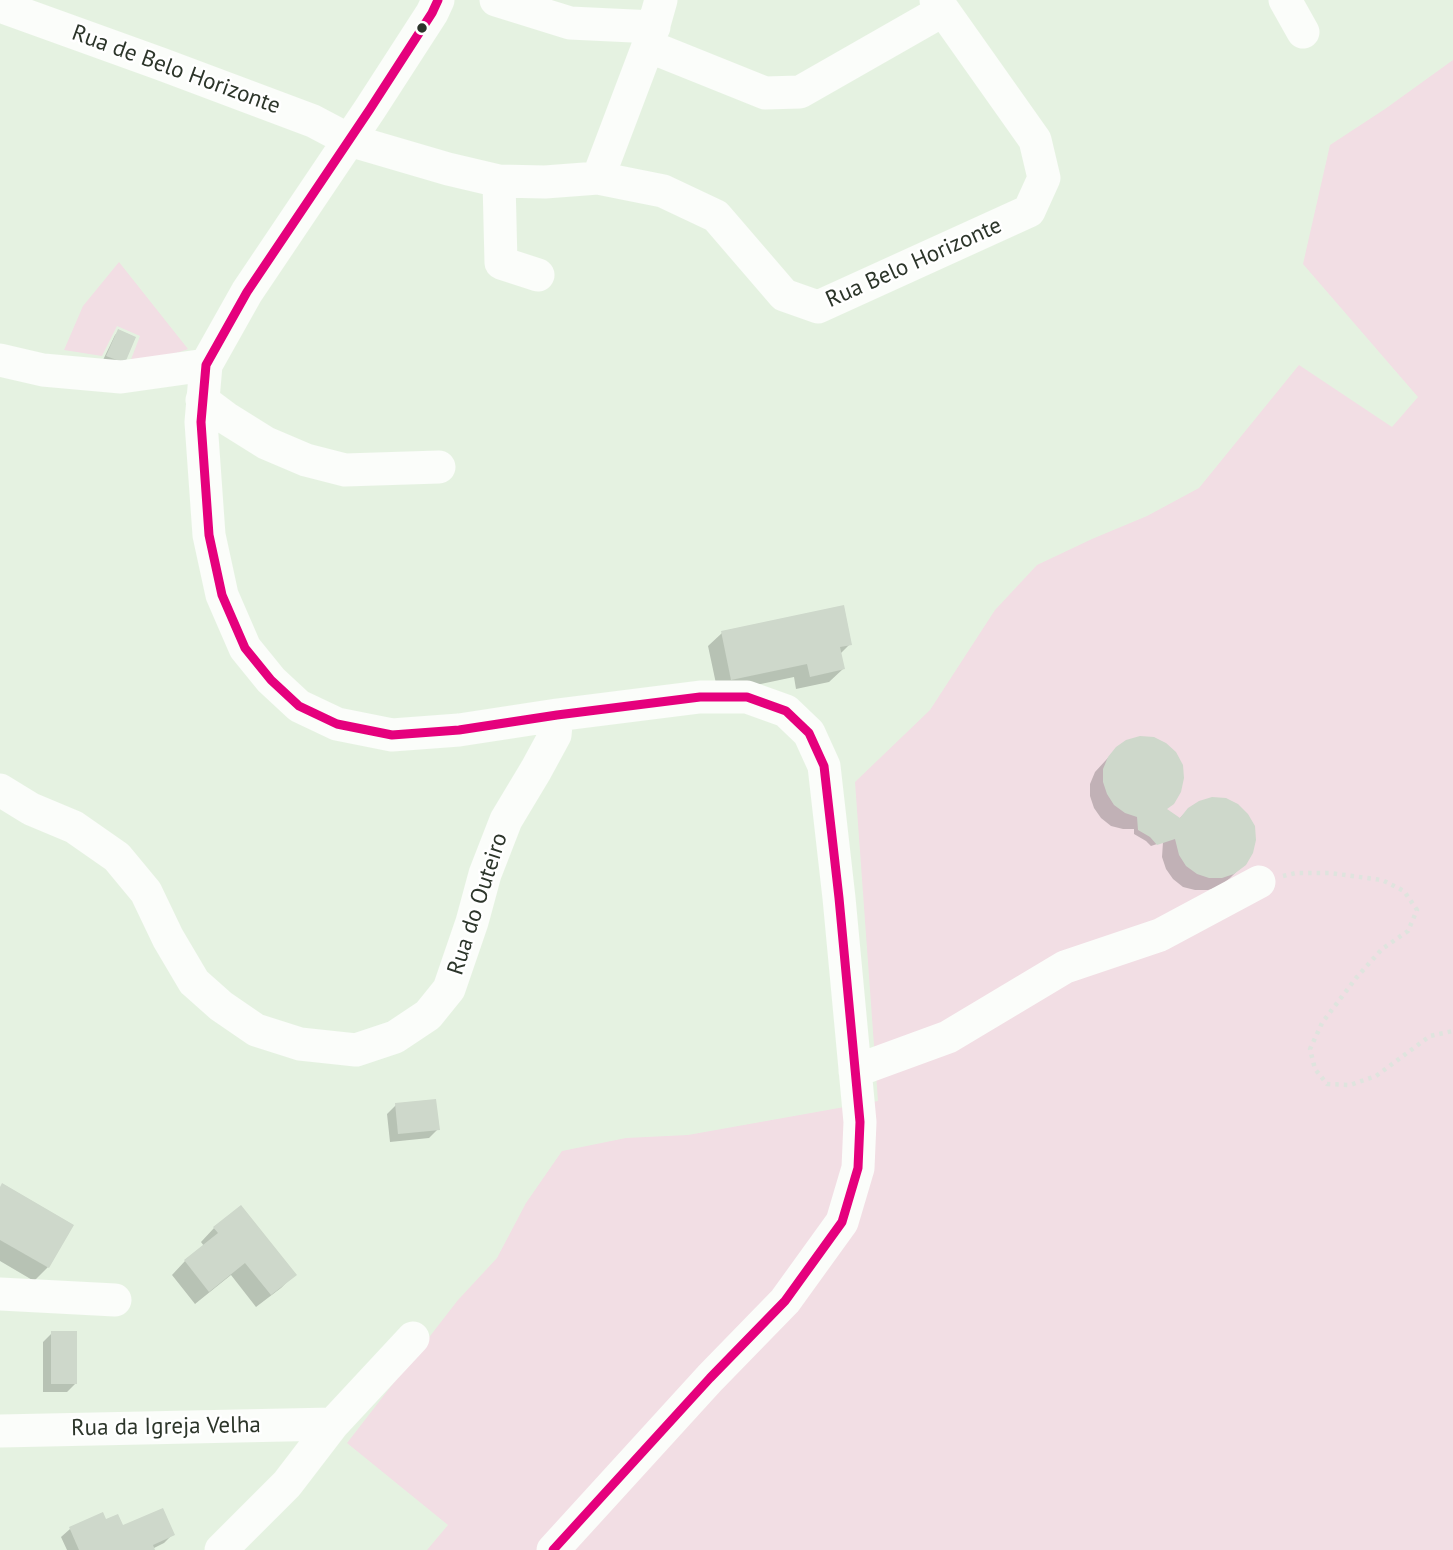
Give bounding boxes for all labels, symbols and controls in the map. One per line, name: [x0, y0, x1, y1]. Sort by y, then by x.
street label: Rua de Belo Horizonte: [68, 19, 284, 121]
unlabelled marker: [415, 21, 429, 35]
street label: Rua Belo Horizonte: [822, 212, 1006, 314]
street label: Rua do Outeiro: [442, 829, 514, 979]
street label: Rua da Igreja Velha: [71, 1412, 261, 1442]

